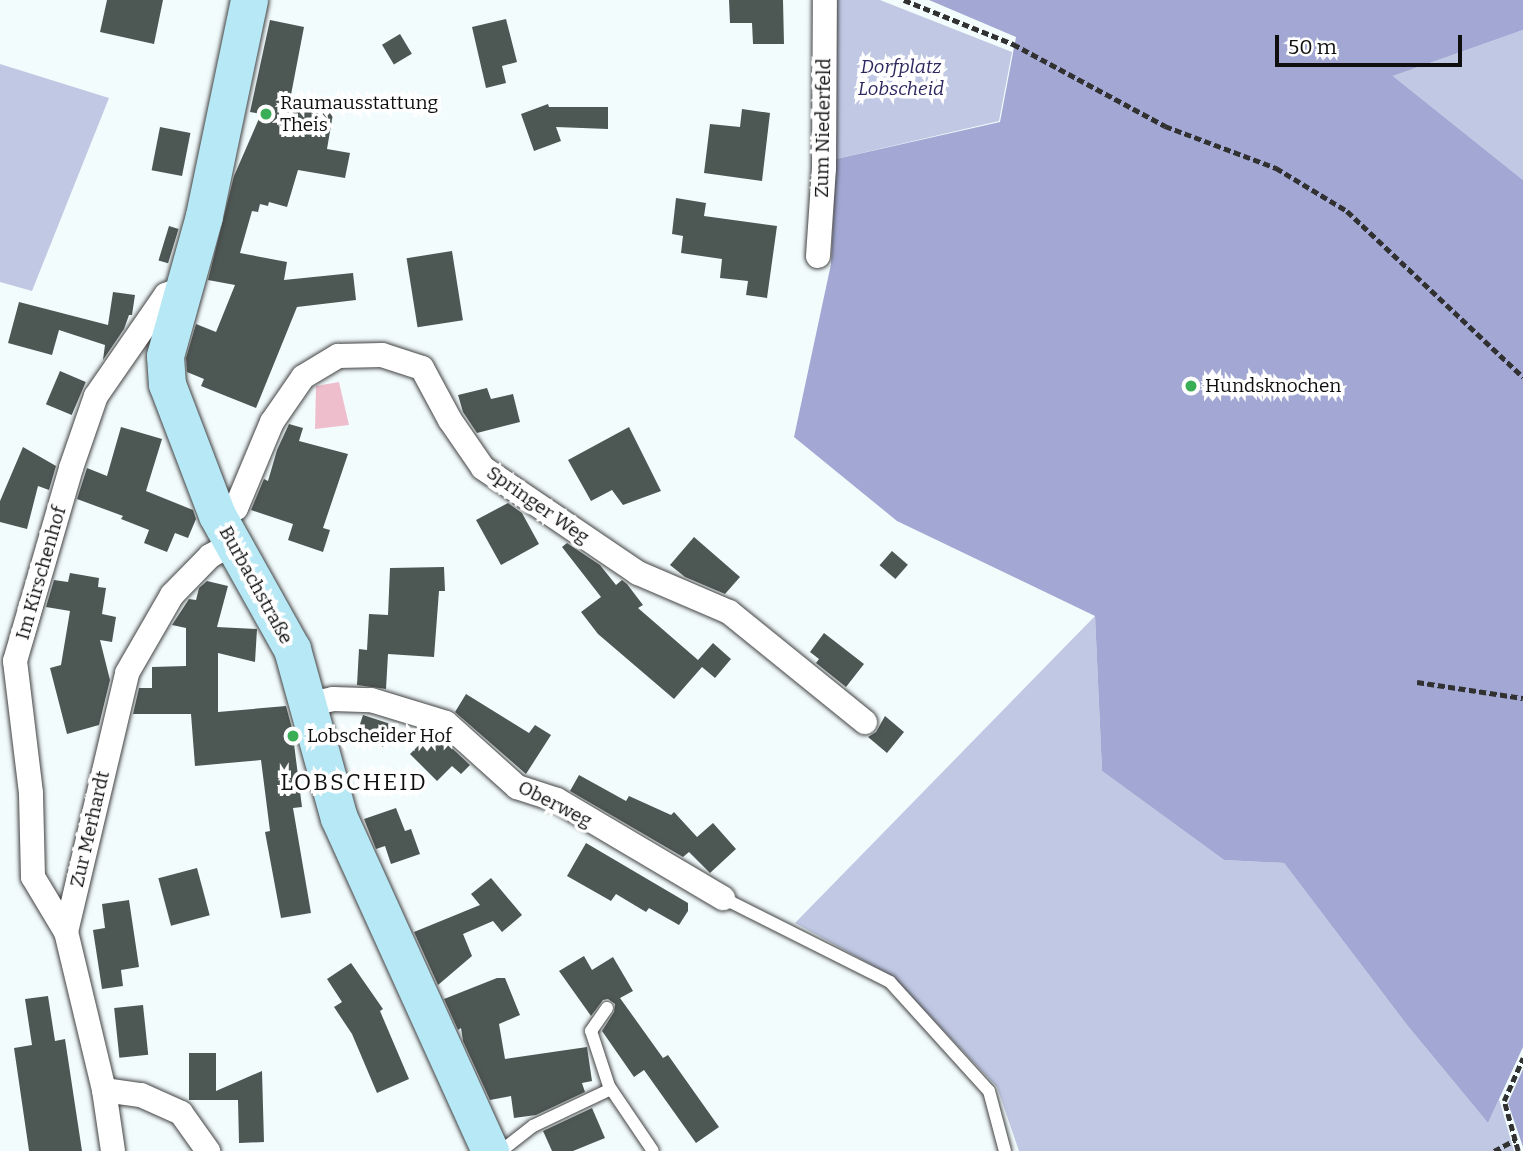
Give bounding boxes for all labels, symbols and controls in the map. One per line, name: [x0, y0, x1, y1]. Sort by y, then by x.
scale bar: [1278, 21, 1465, 65]
text: 50 m: [1288, 34, 1337, 60]
park label: Dorfplatz Lobscheid: [858, 56, 944, 100]
street label: Zum Niederfeld: [810, 58, 836, 198]
place label: Raumausstattung Theis: [280, 92, 438, 136]
marker: Raumausstattung Theis: [258, 106, 274, 122]
place label: Hundsknochen: [1205, 375, 1341, 397]
marker: Hundsknochen: [1183, 378, 1199, 394]
street label: Springer Weg: [482, 461, 594, 549]
street label: Im Kirschenhof: [11, 504, 71, 642]
street label: Burbachstraße: [214, 522, 298, 648]
place label: Lobscheider Hof: [307, 725, 452, 747]
marker: Lobscheider Hof: [285, 728, 301, 744]
district label: LOBSCHEID: [281, 768, 427, 796]
street label: Zur Merhardt: [66, 769, 114, 889]
street label: Oberweg: [514, 776, 596, 832]

